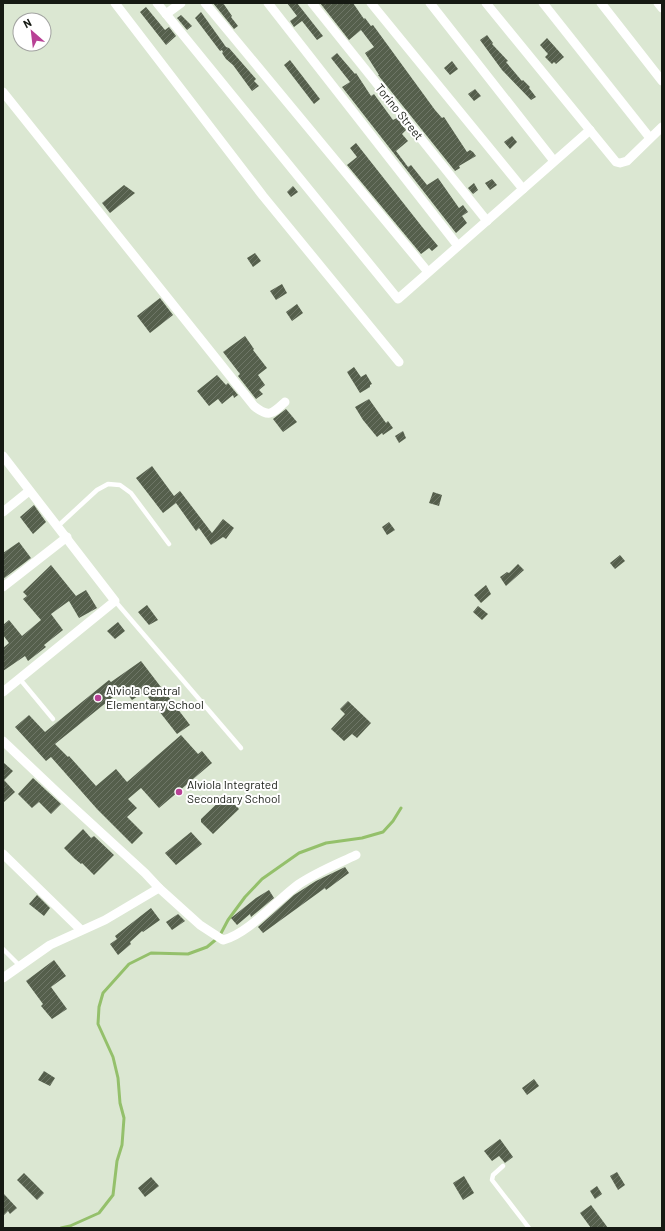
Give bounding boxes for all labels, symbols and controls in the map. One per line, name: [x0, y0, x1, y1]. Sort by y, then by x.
north arrow: [12, 12, 52, 52]
text: N: [21, 15, 33, 30]
street label: Torino Street: [373, 81, 427, 142]
place label: Alviola Central Elementary School: [106, 683, 204, 711]
marker: Alviola Central Elementary School: [93, 693, 103, 703]
place label: Alviola Integrated Secondary School: [187, 777, 280, 805]
marker: Alviola Integrated Secondary School: [174, 787, 184, 797]

